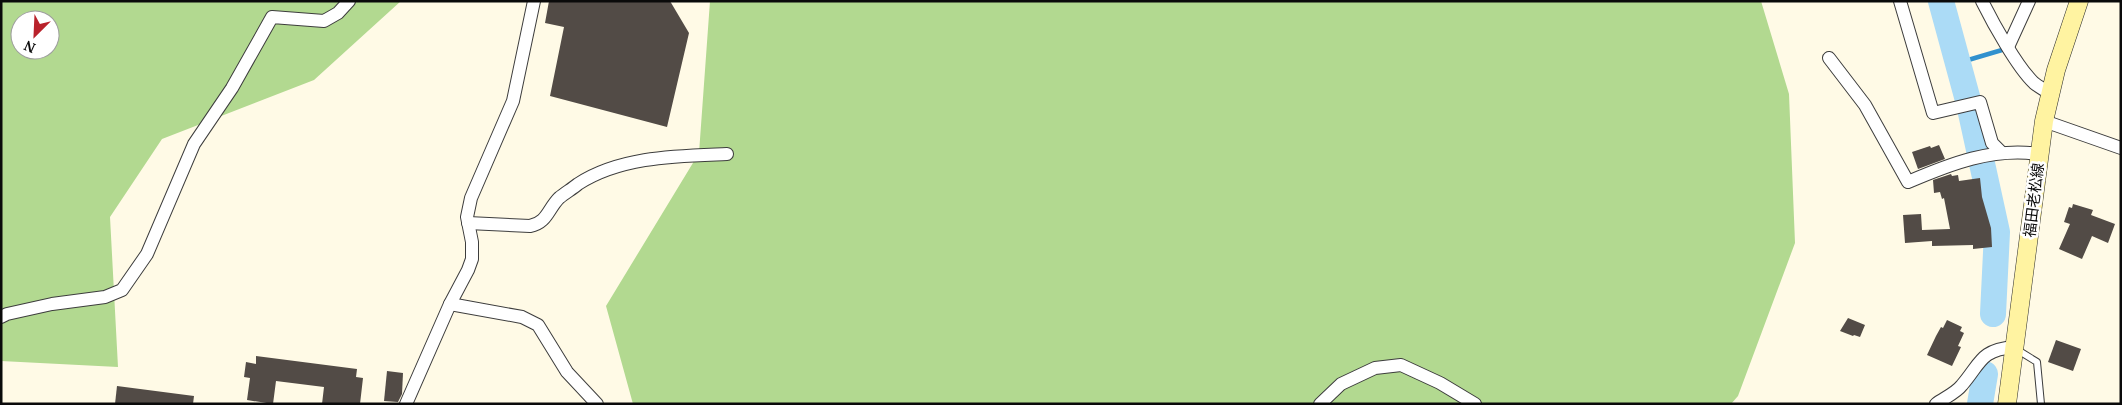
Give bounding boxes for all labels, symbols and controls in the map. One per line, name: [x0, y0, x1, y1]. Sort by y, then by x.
north arrow: [10, 10, 60, 60]
text: N: [20, 36, 38, 58]
street label: 福田老松線: [2019, 162, 2047, 238]

